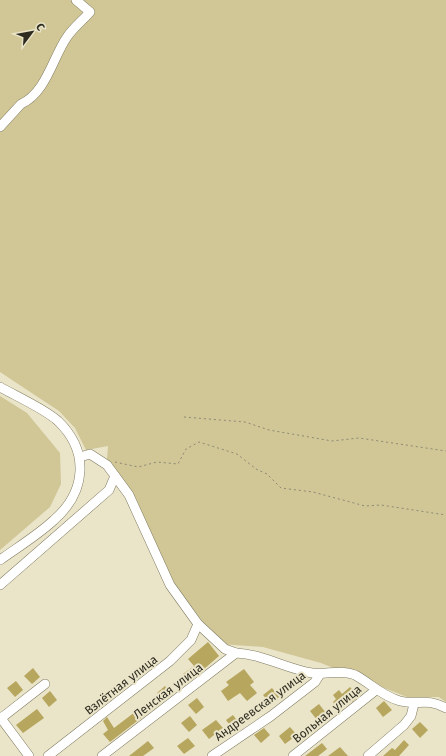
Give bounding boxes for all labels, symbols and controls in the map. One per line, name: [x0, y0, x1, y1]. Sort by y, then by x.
north arrow: [12, 12, 52, 52]
text: С: [33, 21, 48, 34]
street label: Взлётная улица: [82, 652, 160, 718]
street label: Ленская улица: [131, 660, 205, 722]
street label: Андреевская улица: [212, 668, 308, 744]
street label: Вольная улица: [290, 682, 364, 746]

